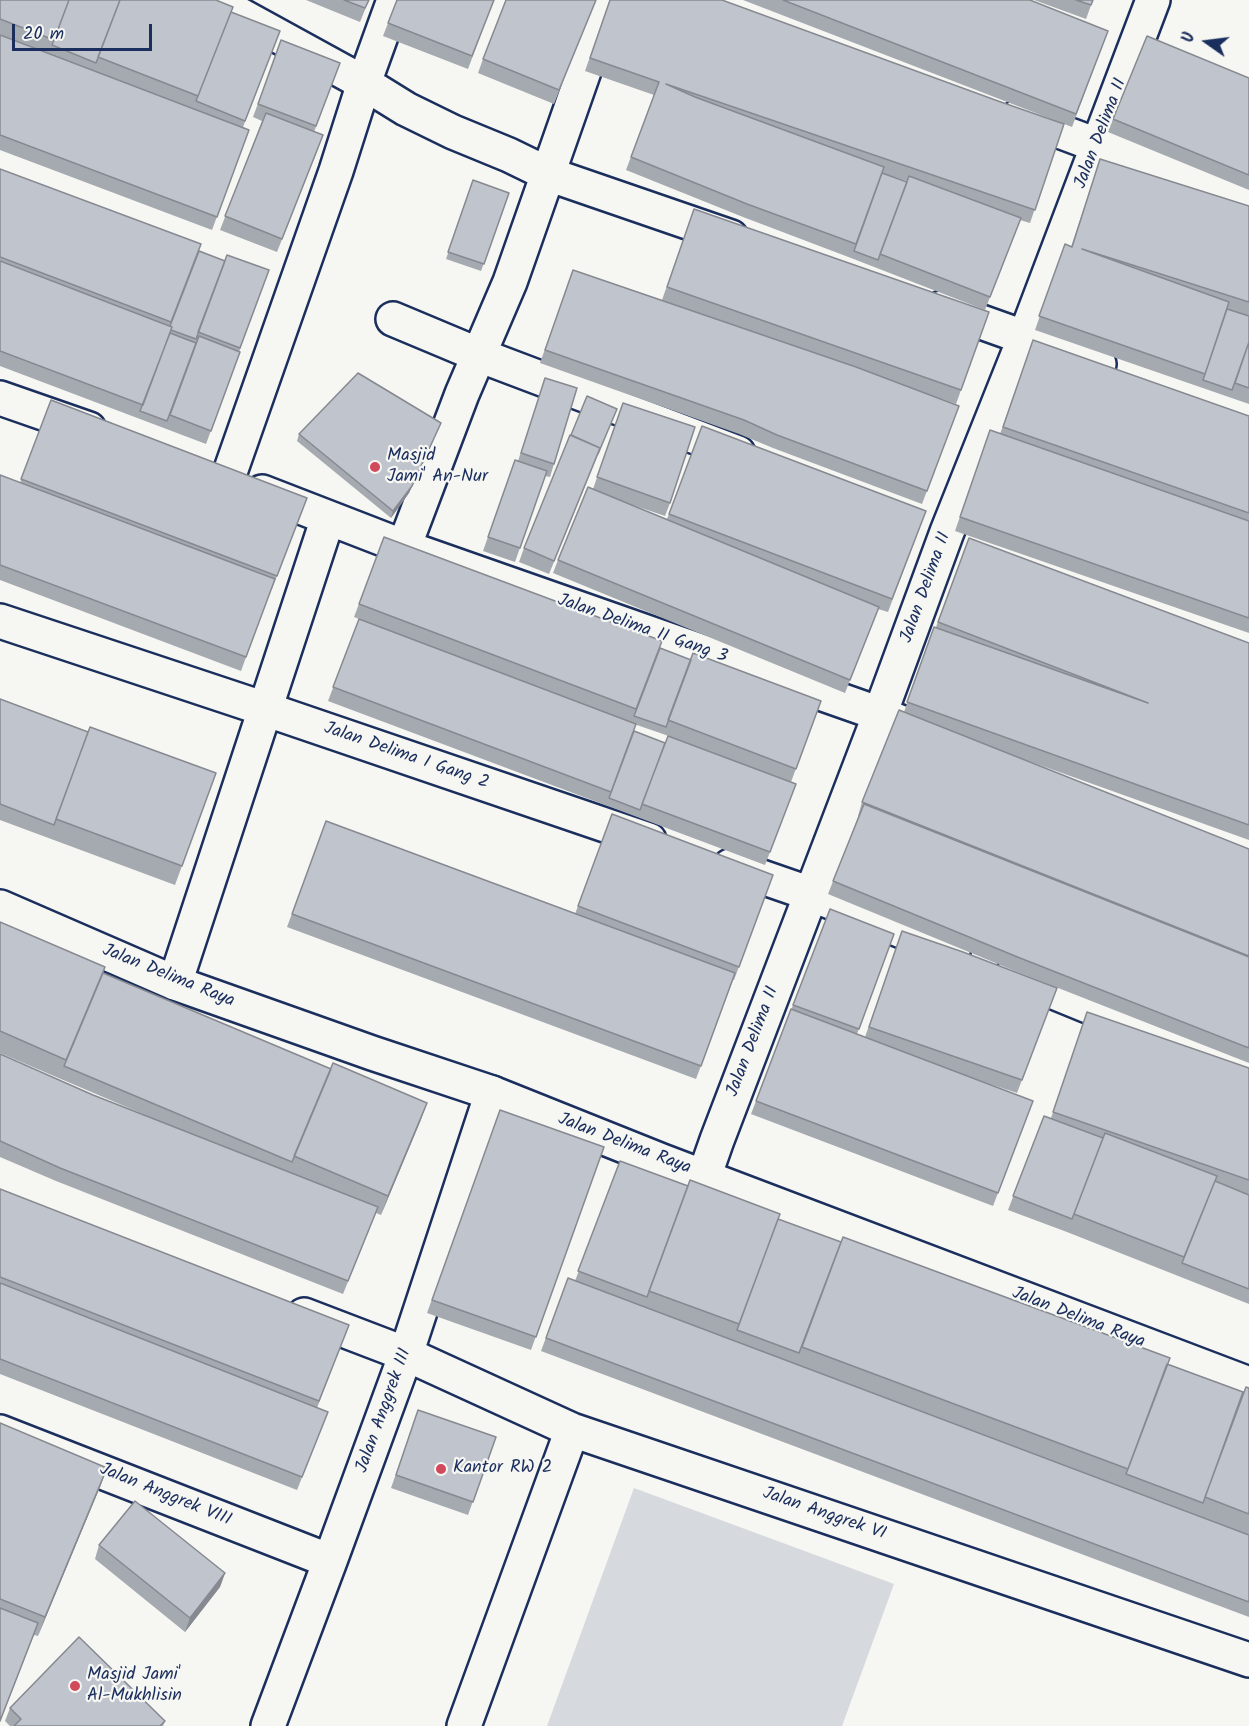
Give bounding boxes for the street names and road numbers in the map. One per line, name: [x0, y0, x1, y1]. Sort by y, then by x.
street label: Jalan Delima II: [1071, 76, 1133, 192]
street label: Jalan Delima II: [897, 530, 957, 646]
street label: Jalan Delima II Gang 3: [554, 591, 730, 669]
street label: Jalan Delima I Gang 2: [321, 719, 491, 795]
street label: Jalan Delima Raya: [99, 941, 237, 1013]
street label: Jalan Delima II: [723, 984, 785, 1100]
street label: Jalan Delima Raya: [554, 1110, 694, 1180]
street label: Jalan Delima Raya: [1008, 1284, 1148, 1354]
street label: Jalan Anggrek III: [353, 1346, 417, 1476]
street label: Jalan Anggrek VIII: [96, 1460, 234, 1532]
street label: Jalan Anggrek VI: [759, 1484, 889, 1546]

